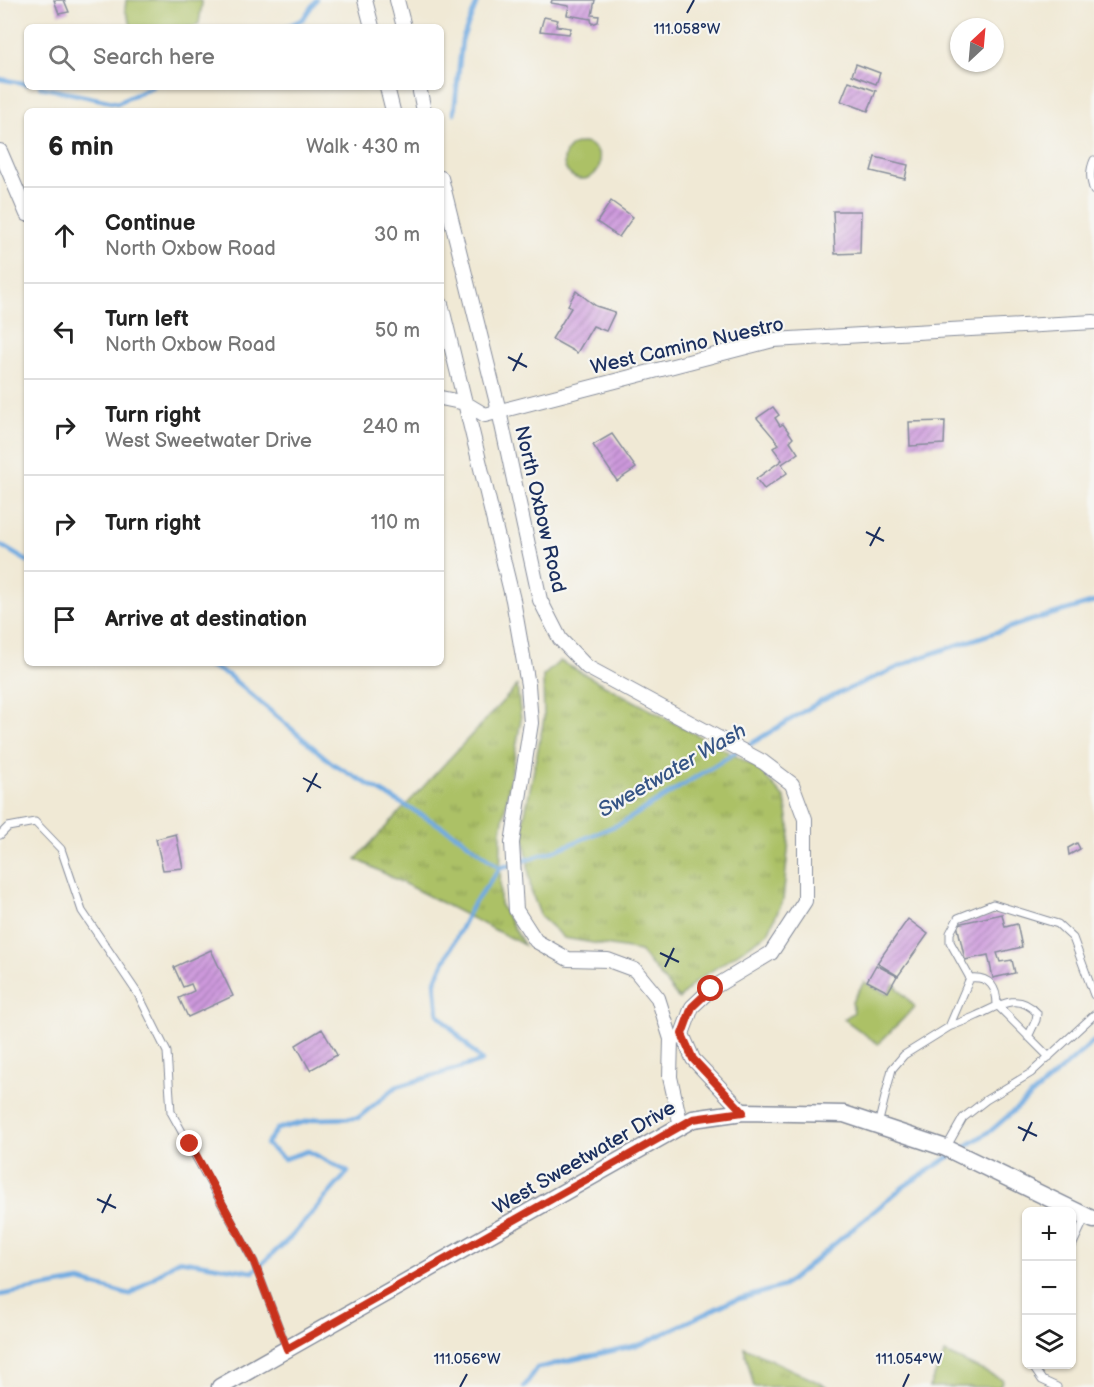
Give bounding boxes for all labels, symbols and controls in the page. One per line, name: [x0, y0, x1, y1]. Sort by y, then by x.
north arrow: [950, 18, 1004, 72]
text: 111.058°W: [653, 20, 721, 39]
search box: [24, 24, 444, 90]
icon: search: [45, 41, 78, 74]
text: Search here: [93, 44, 215, 71]
text: 6 min: [48, 132, 114, 163]
text: Walk · 430 m: [306, 135, 420, 159]
text: Continue: [105, 210, 195, 237]
icon: ahead: [48, 219, 81, 252]
text: 30 m: [374, 223, 420, 247]
text: North Oxbow Road: [105, 237, 276, 261]
text: Turn left: [105, 306, 189, 333]
street label: West Camino Nuestro: [588, 312, 786, 380]
icon: left: [48, 315, 81, 348]
text: 50 m: [375, 319, 420, 343]
text: North Oxbow Road: [105, 333, 276, 357]
text: Turn right: [105, 402, 201, 429]
icon: right: [48, 411, 81, 444]
text: 240 m: [363, 415, 420, 439]
street label: North Oxbow Road: [509, 423, 571, 595]
text: West Sweetwater Drive: [105, 429, 312, 453]
icon: right: [48, 507, 81, 540]
text: Turn right: [105, 510, 201, 537]
text: 110 m: [371, 511, 420, 535]
icon: arrive: [48, 603, 81, 636]
text: Arrive at destination: [105, 606, 307, 633]
water label: Sweetwater Wash: [594, 718, 751, 823]
route start: [697, 975, 723, 1001]
street label: West Sweetwater Drive: [489, 1096, 680, 1220]
route end: [176, 1130, 202, 1156]
map controls: [1022, 1207, 1076, 1369]
button: +: [1022, 1207, 1076, 1261]
button: −: [1022, 1261, 1076, 1315]
button: layers: [1022, 1315, 1076, 1369]
text: 111.056°W: [433, 1350, 501, 1369]
text: 111.054°W: [876, 1350, 943, 1369]

